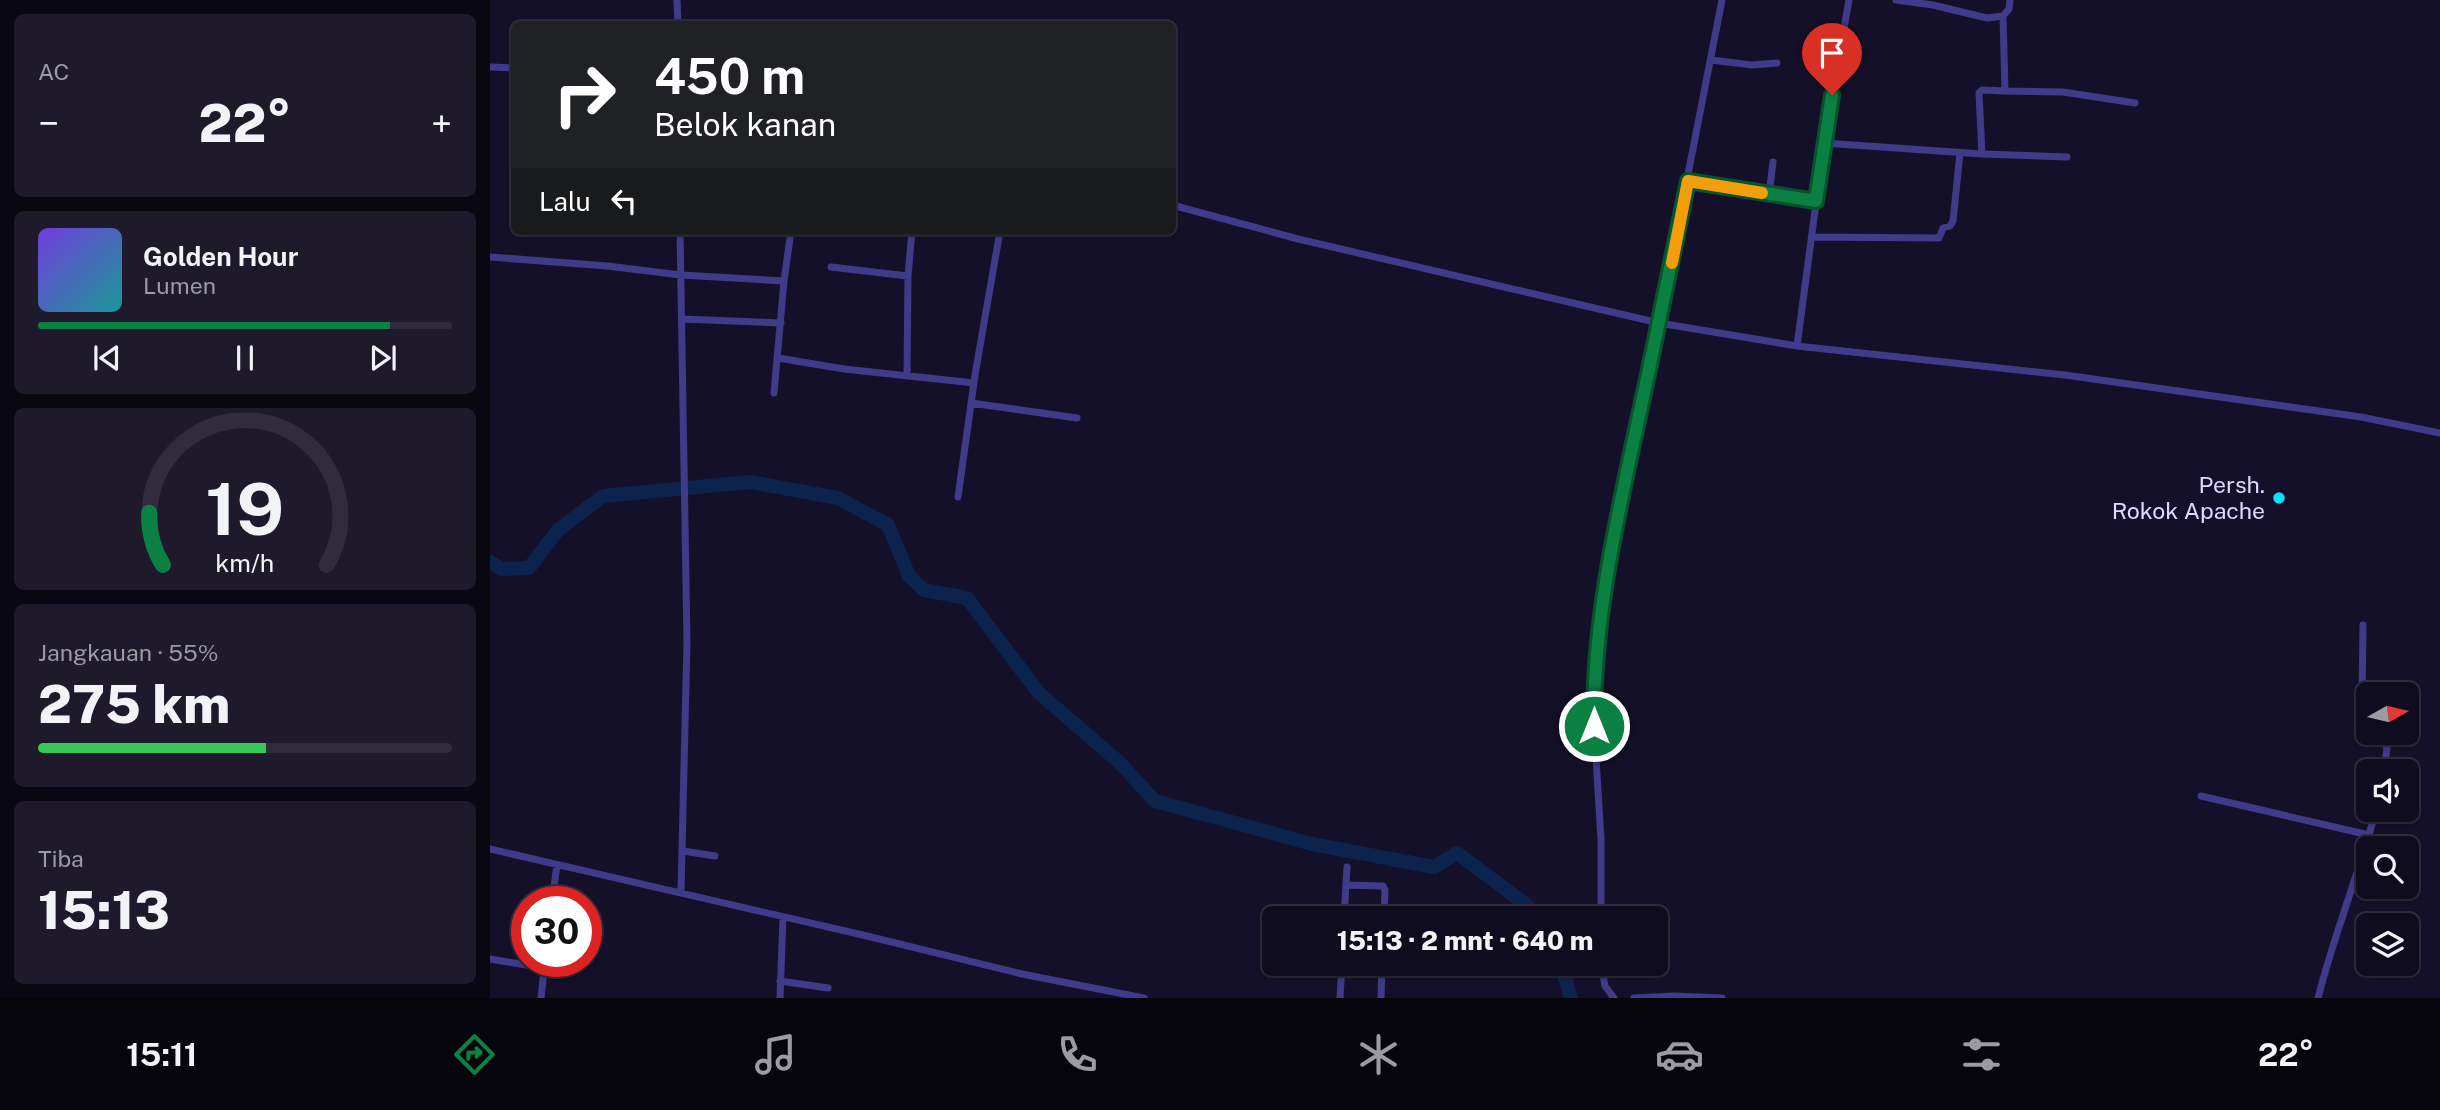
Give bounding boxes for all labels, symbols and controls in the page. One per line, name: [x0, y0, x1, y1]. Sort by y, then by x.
pin: [1802, 23, 1862, 95]
icon: arrive: [1813, 34, 1851, 72]
text: 450 m: [654, 47, 805, 105]
icon: right: [539, 49, 630, 140]
text: AC: [38, 58, 69, 85]
text: 22°: [199, 93, 291, 154]
text: −: [38, 101, 59, 146]
text: +: [431, 101, 452, 146]
text: Belok kanan: [654, 106, 836, 143]
icon: left: [605, 182, 643, 220]
text: Lalu: [539, 186, 591, 217]
text: Golden Hour: [143, 241, 298, 272]
text: Lumen: [143, 272, 216, 299]
icon: previous: [88, 339, 126, 377]
icon: pause: [226, 339, 264, 377]
icon: next: [364, 339, 402, 377]
text: 19: [205, 466, 285, 551]
place label: Persh. Rokok Apache: [2112, 471, 2265, 524]
marker: Persh. Rokok Apache: [2271, 490, 2287, 506]
text: km/h: [216, 548, 274, 578]
text: Jangkauan · 55%: [38, 639, 218, 666]
text: 275 km: [38, 674, 230, 735]
north arrow: [2356, 682, 2418, 746]
map controls: [2356, 682, 2419, 976]
position arrow: [1557, 689, 1631, 763]
button: sound: [2356, 759, 2419, 822]
button: search: [2356, 836, 2419, 899]
text: Tiba: [38, 845, 84, 872]
text: 15:13: [38, 880, 170, 941]
speed limit sign: 30: [511, 886, 602, 977]
button: layers: [2356, 913, 2419, 976]
text: 15:13 · 2 mnt · 640 m: [1337, 925, 1593, 956]
icon: directions: [450, 1030, 499, 1079]
icon: music: [751, 1030, 800, 1079]
icon: phone: [1053, 1030, 1102, 1079]
icon: climate: [1354, 1030, 1403, 1079]
icon: car: [1655, 1030, 1704, 1079]
icon: filters: [1957, 1030, 2006, 1079]
text: 15:11: [126, 1036, 197, 1073]
text: 22°: [2258, 1036, 2314, 1073]

